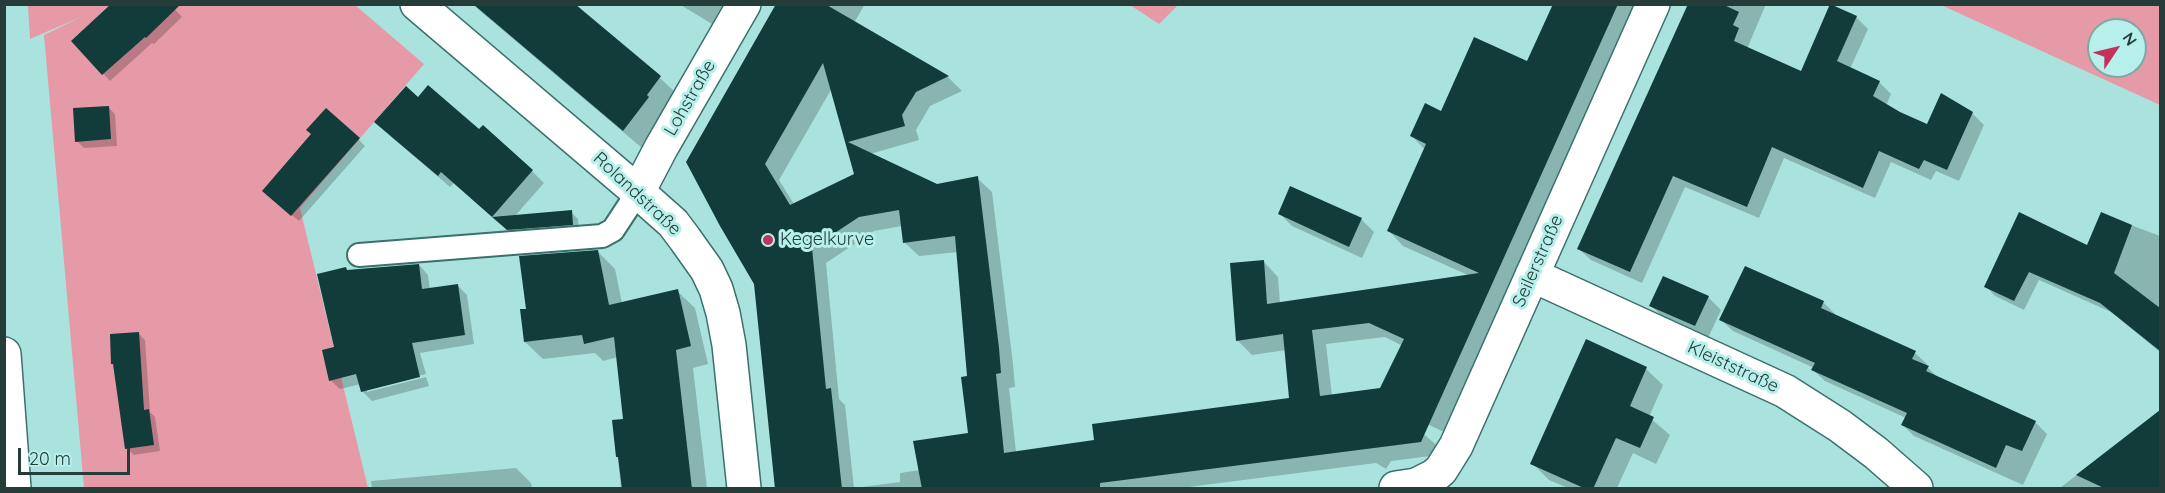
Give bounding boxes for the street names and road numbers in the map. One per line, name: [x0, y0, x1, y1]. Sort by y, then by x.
street label: Lohstraße: [660, 56, 720, 140]
street label: Rolandstraße: [589, 148, 685, 240]
street label: Seilerstraße: [1508, 212, 1568, 310]
street label: Kleiststraße: [1684, 336, 1782, 398]

